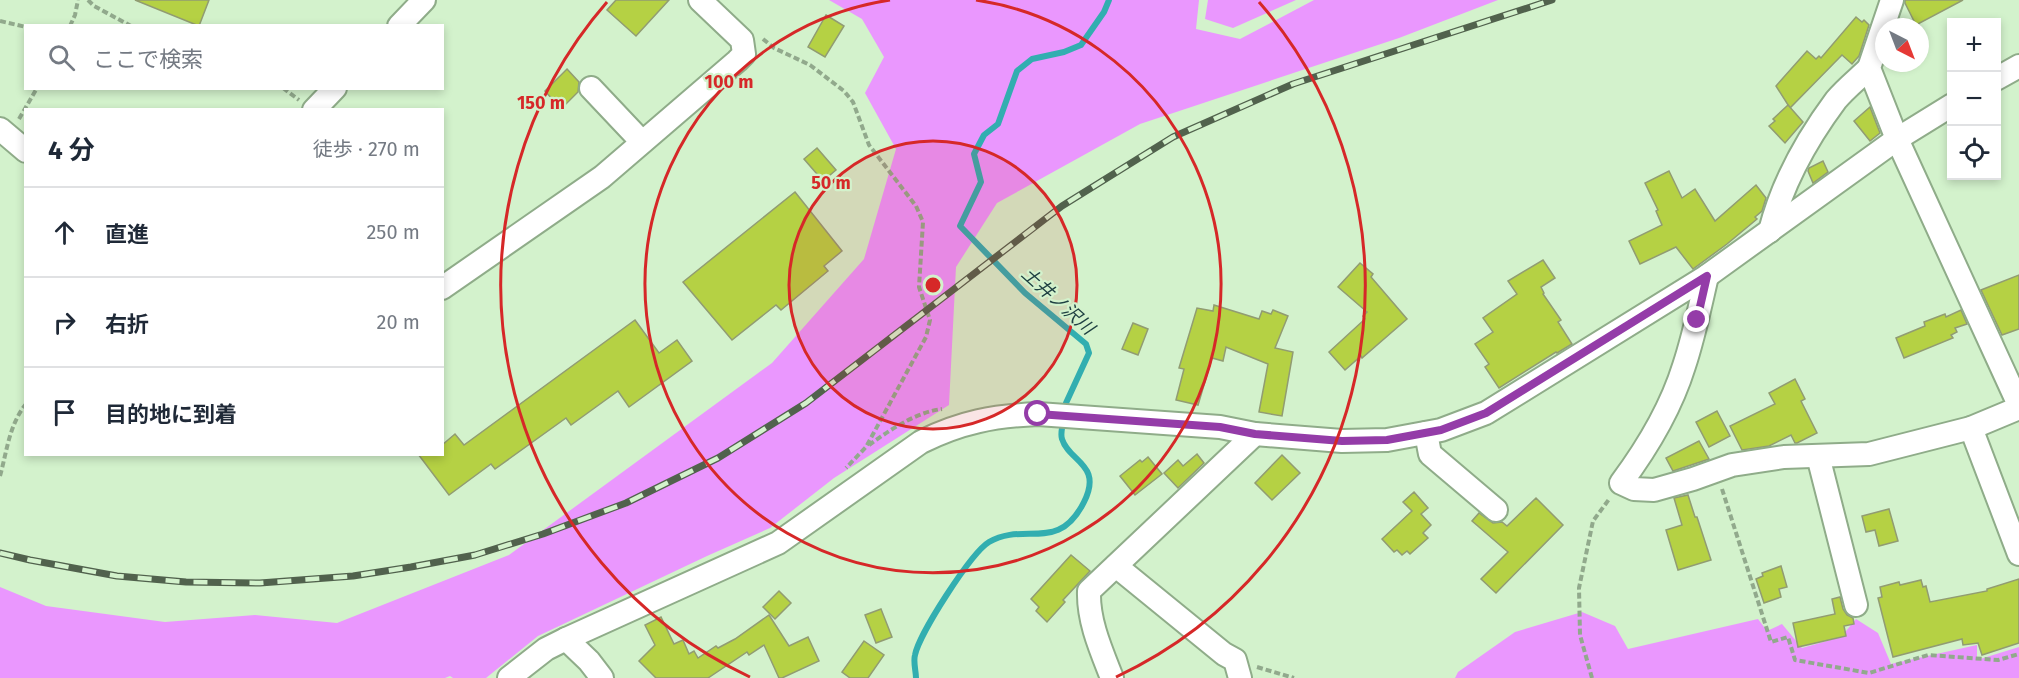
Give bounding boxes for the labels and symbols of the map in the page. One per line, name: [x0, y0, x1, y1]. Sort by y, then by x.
north arrow: [1875, 18, 1929, 72]
text: 100 m: [705, 71, 753, 93]
text: 150 m: [517, 92, 565, 114]
text: 50 m: [811, 172, 851, 194]
water label: 土井ノ沢川: [1017, 263, 1100, 341]
centre of rings: [923, 275, 943, 295]
route end: [1683, 306, 1709, 332]
route start: [1024, 400, 1050, 426]

